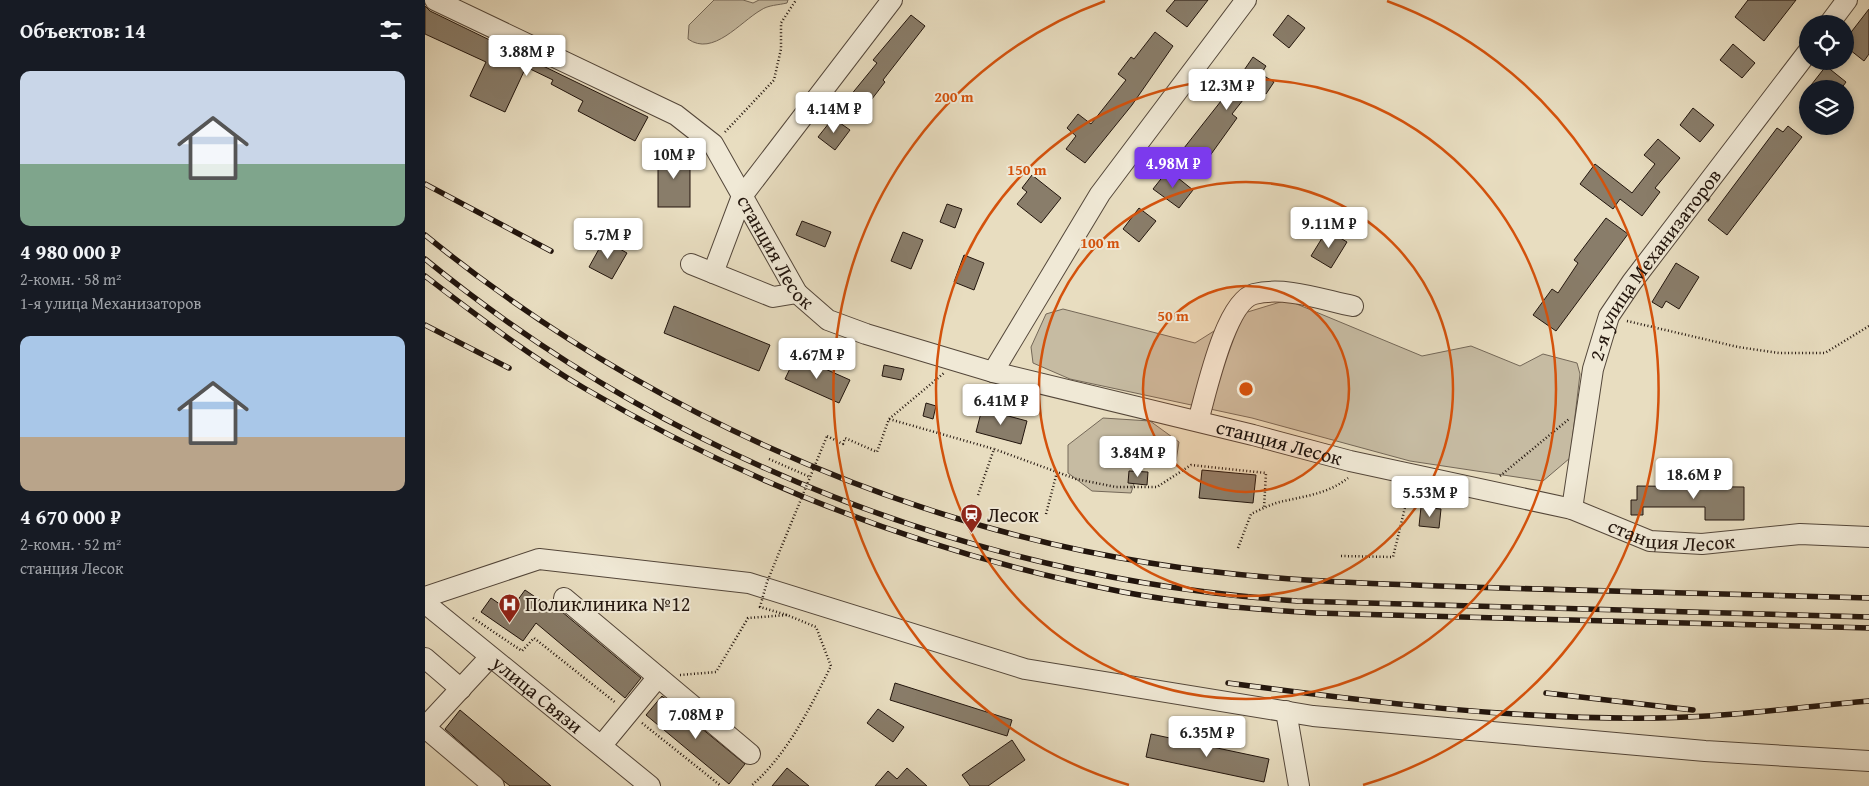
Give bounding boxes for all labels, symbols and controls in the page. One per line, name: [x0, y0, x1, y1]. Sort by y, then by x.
text: Объектов: 14: [20, 15, 146, 46]
map controls: [1799, 15, 1854, 135]
button: locate: [1799, 15, 1854, 70]
icon: filters: [377, 16, 405, 44]
pin: 3.88M ₽: [481, 34, 573, 77]
text: 3.88M ₽: [500, 39, 554, 63]
pin: 12.3M ₽: [1181, 68, 1273, 111]
text: 12.3M ₽: [1200, 73, 1254, 97]
button: layers: [1799, 80, 1854, 135]
text: 200 m: [934, 86, 974, 107]
pin: 4.14M ₽: [788, 92, 880, 134]
text: 4.14M ₽: [807, 96, 861, 120]
icon: home: [168, 103, 258, 193]
pin: 10M ₽: [639, 138, 709, 180]
text: 10M ₽: [653, 142, 695, 166]
pin: 4.98M ₽: [1127, 146, 1219, 189]
text: 4.98M ₽: [1146, 151, 1200, 175]
text: 150 m: [1007, 159, 1047, 180]
street label: 2-я улица Механизаторов: [1581, 162, 1728, 364]
street label: станция Лесок: [730, 189, 821, 316]
pin: 9.11M ₽: [1283, 206, 1375, 249]
text: 9.11M ₽: [1302, 211, 1356, 235]
pin: 5.7M ₽: [567, 218, 649, 260]
text: 5.7M ₽: [585, 222, 631, 246]
text: 100 m: [1080, 232, 1120, 253]
text: 4 980 000 ₽: [20, 236, 121, 267]
text: 2-комн. · 58 m²: [20, 267, 121, 291]
text: 1-я улица Механизаторов: [20, 291, 201, 315]
text: 50 m: [1157, 305, 1189, 326]
pin: 4.67M ₽: [771, 338, 863, 380]
text: 4.67M ₽: [790, 342, 844, 366]
icon: home: [168, 368, 258, 458]
centre of rings: [1237, 380, 1255, 398]
pin: 6.41M ₽: [955, 384, 1047, 426]
text: 6.41M ₽: [974, 388, 1028, 412]
street label: станция Лесок: [1213, 412, 1346, 472]
pin: 3.84M ₽: [1092, 436, 1184, 478]
text: 3.84M ₽: [1111, 440, 1165, 464]
pin: 18.6M ₽: [1648, 458, 1740, 500]
text: 18.6M ₽: [1667, 462, 1721, 486]
pin: 5.53M ₽: [1384, 476, 1476, 518]
text: 5.53M ₽: [1403, 480, 1457, 504]
place label: Лесок: [987, 500, 1039, 529]
text: 4 670 000 ₽: [20, 501, 121, 532]
station icon: Лесок: [959, 503, 983, 534]
street label: станция Лесок: [1604, 510, 1737, 558]
text: 2-комн. · 52 m²: [20, 532, 121, 556]
text: станция Лесок: [20, 556, 123, 580]
place label: Поликлиника №12: [525, 589, 690, 618]
hospital icon: Поликлиника №12: [497, 592, 521, 623]
street label: улица Связи: [485, 648, 590, 740]
pin: 7.08M ₽: [650, 698, 742, 740]
text: 7.08M ₽: [669, 702, 723, 726]
pin: 6.35M ₽: [1161, 716, 1253, 758]
text: 6.35M ₽: [1180, 720, 1234, 744]

